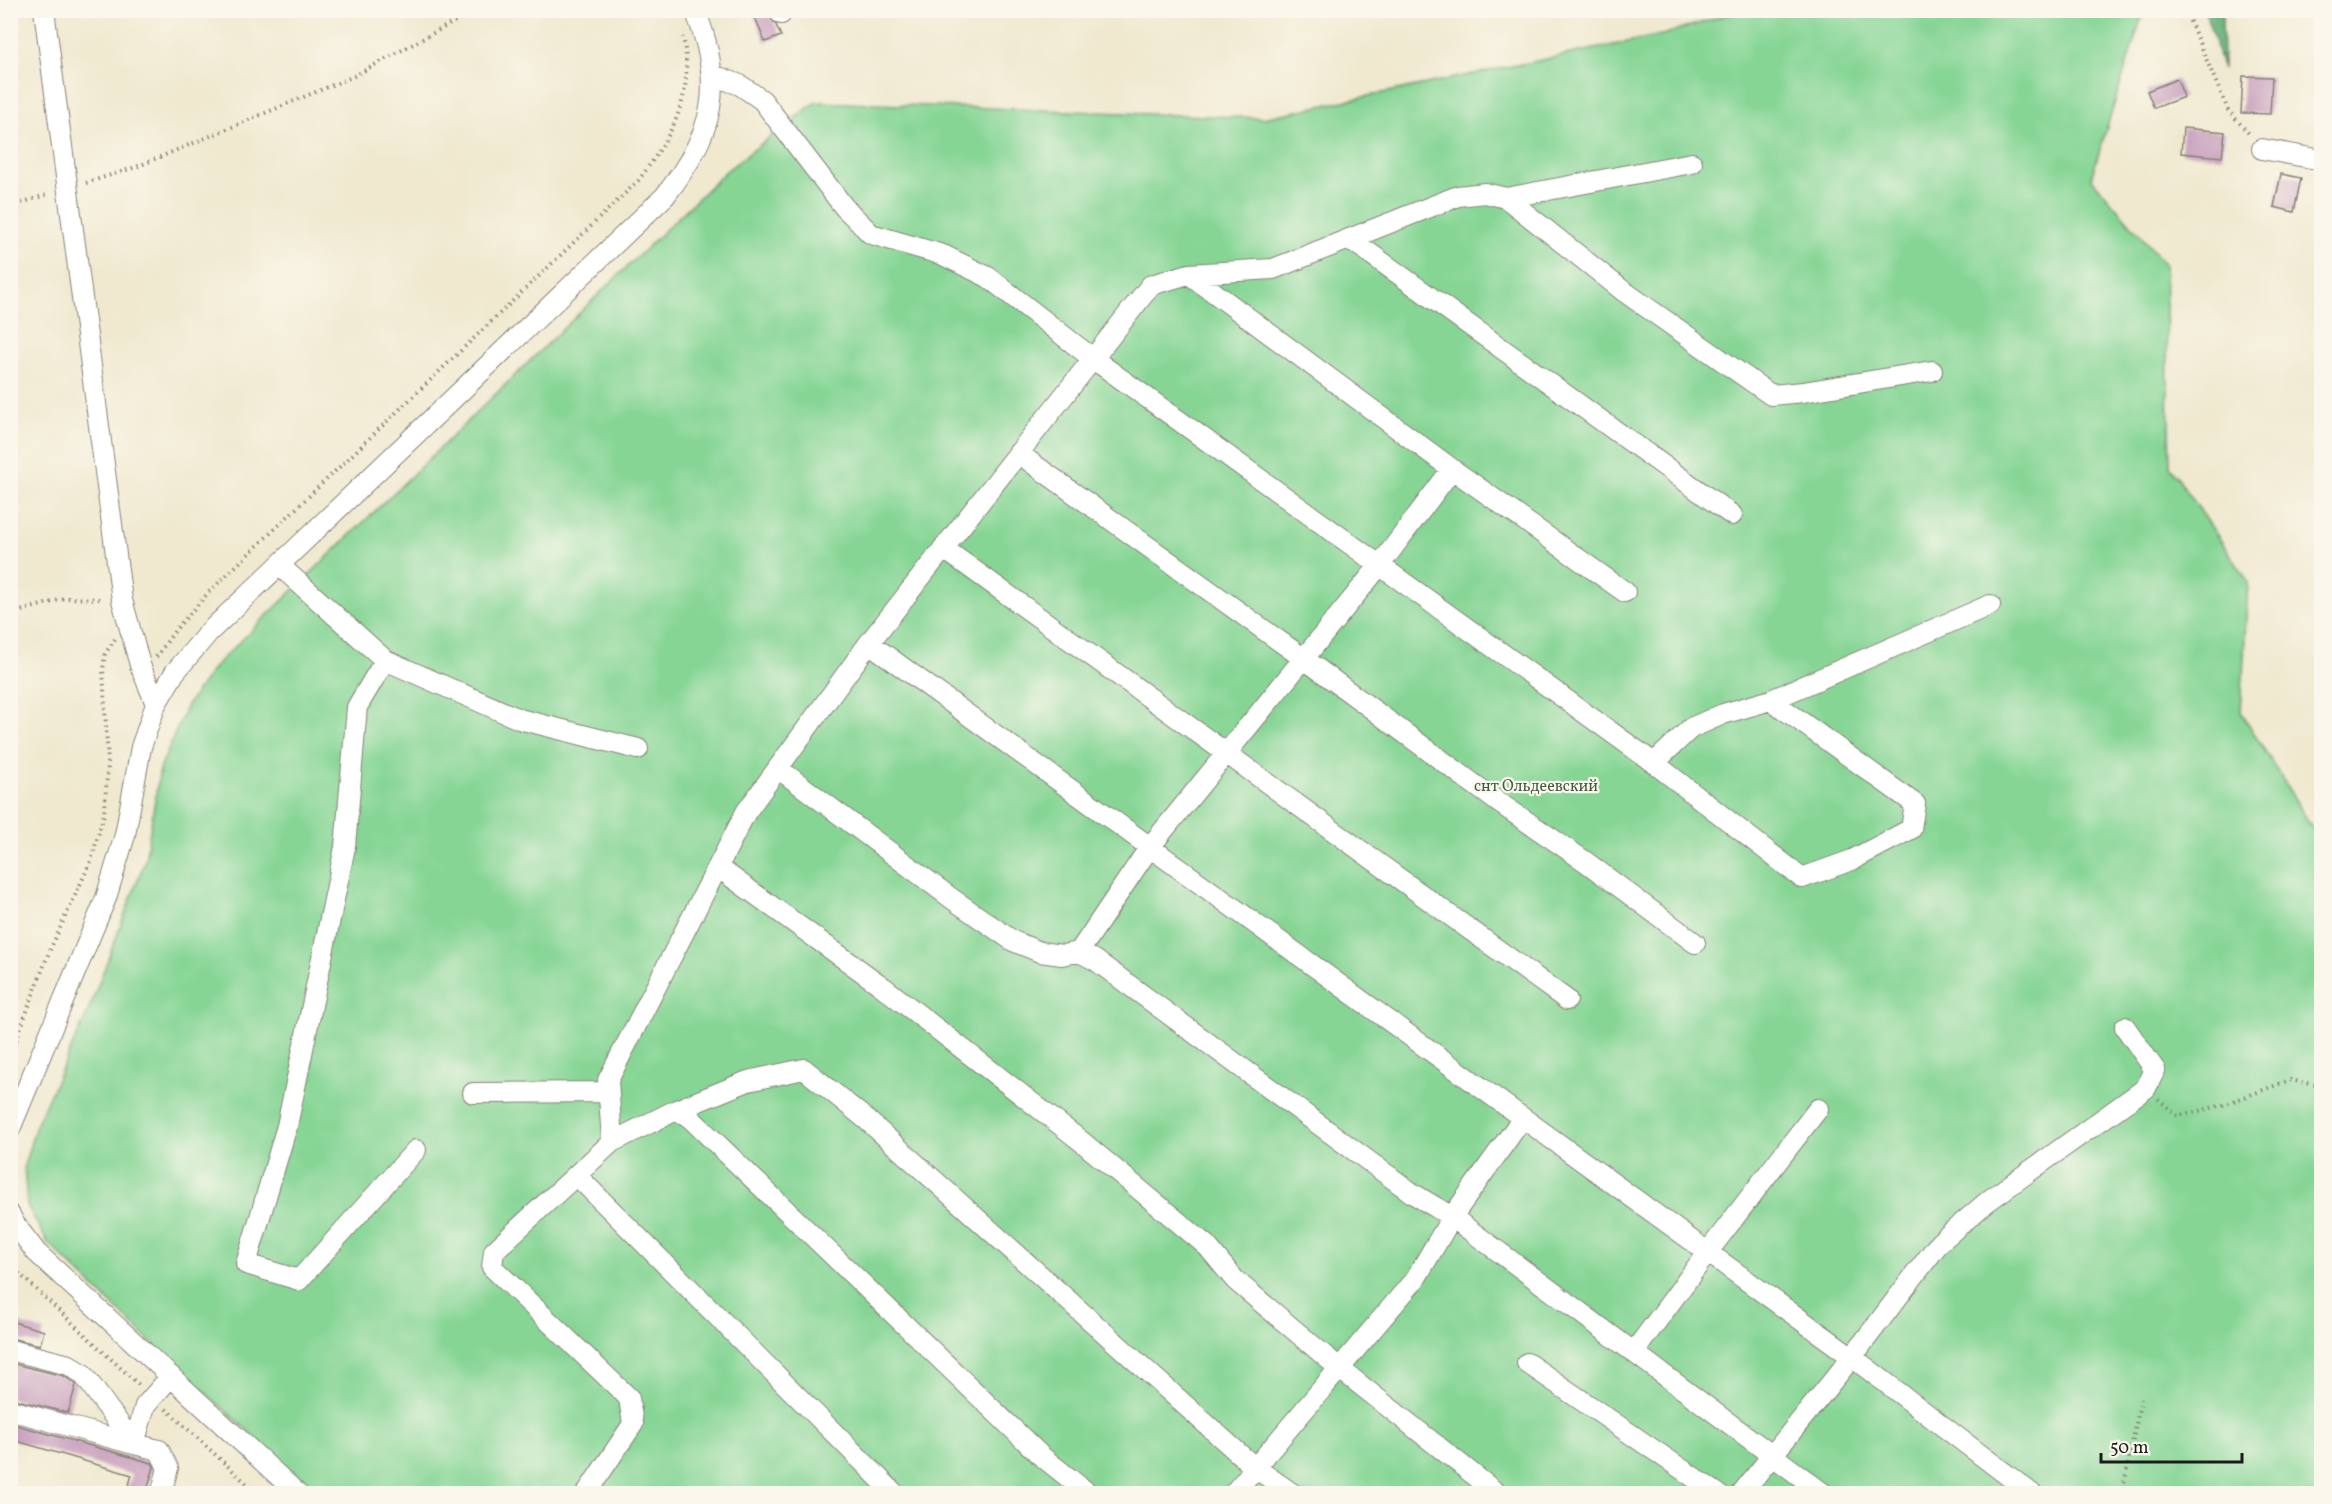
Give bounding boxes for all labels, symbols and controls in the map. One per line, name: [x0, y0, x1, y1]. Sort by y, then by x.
park label: снт Ольдеевский: [1474, 776, 1598, 798]
scale bar: [2101, 1426, 2242, 1464]
text: 50 m: [2110, 1436, 2149, 1461]

